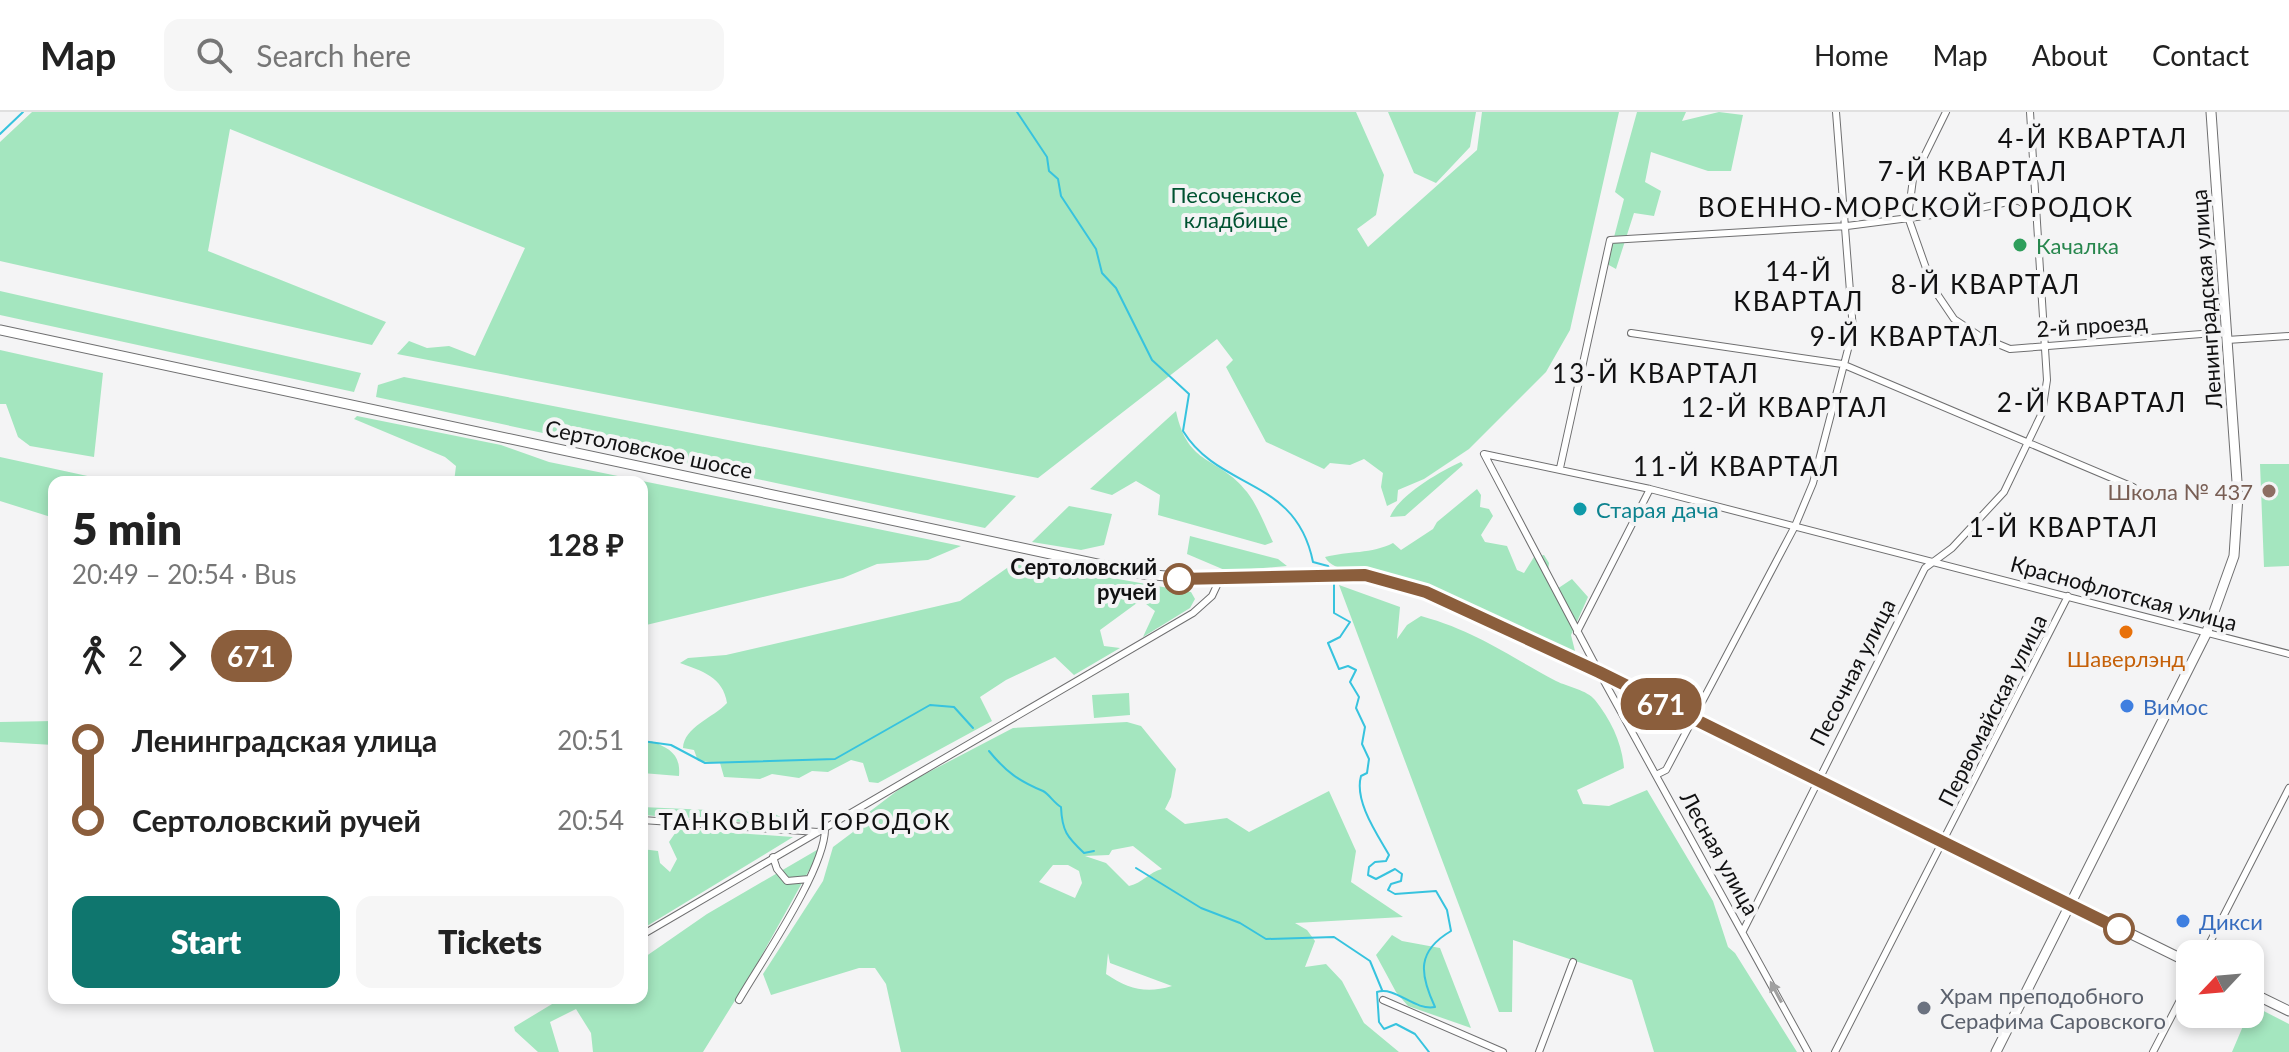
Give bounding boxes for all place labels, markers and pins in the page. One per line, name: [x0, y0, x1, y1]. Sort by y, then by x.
place label: Качалка: [2036, 232, 2119, 259]
marker: Качалка: [2011, 236, 2029, 254]
place label: Школа № 437: [2108, 478, 2253, 505]
marker: Школа № 437: [2260, 482, 2278, 500]
place label: Старая дача: [1596, 496, 1719, 523]
marker: Старая дача: [1571, 500, 1589, 518]
place label: Сертоловский ручей: [1010, 553, 1157, 605]
marker: Сертоловский ручей: [1164, 564, 1194, 594]
marker: Шаверлэнд: [2117, 623, 2135, 641]
place label: Шаверлэнд: [2067, 645, 2186, 672]
place label: Вимос: [2143, 693, 2208, 720]
marker: Вимос: [2118, 697, 2136, 715]
place label: Дикси: [2199, 908, 2263, 935]
marker: Дикси: [2174, 912, 2192, 930]
unlabelled marker: [2104, 914, 2134, 944]
place label: Храм преподобного Серафима Саровского: [1940, 982, 2166, 1034]
marker: Храм преподобного Серафима Саровского: [1915, 999, 1933, 1017]

